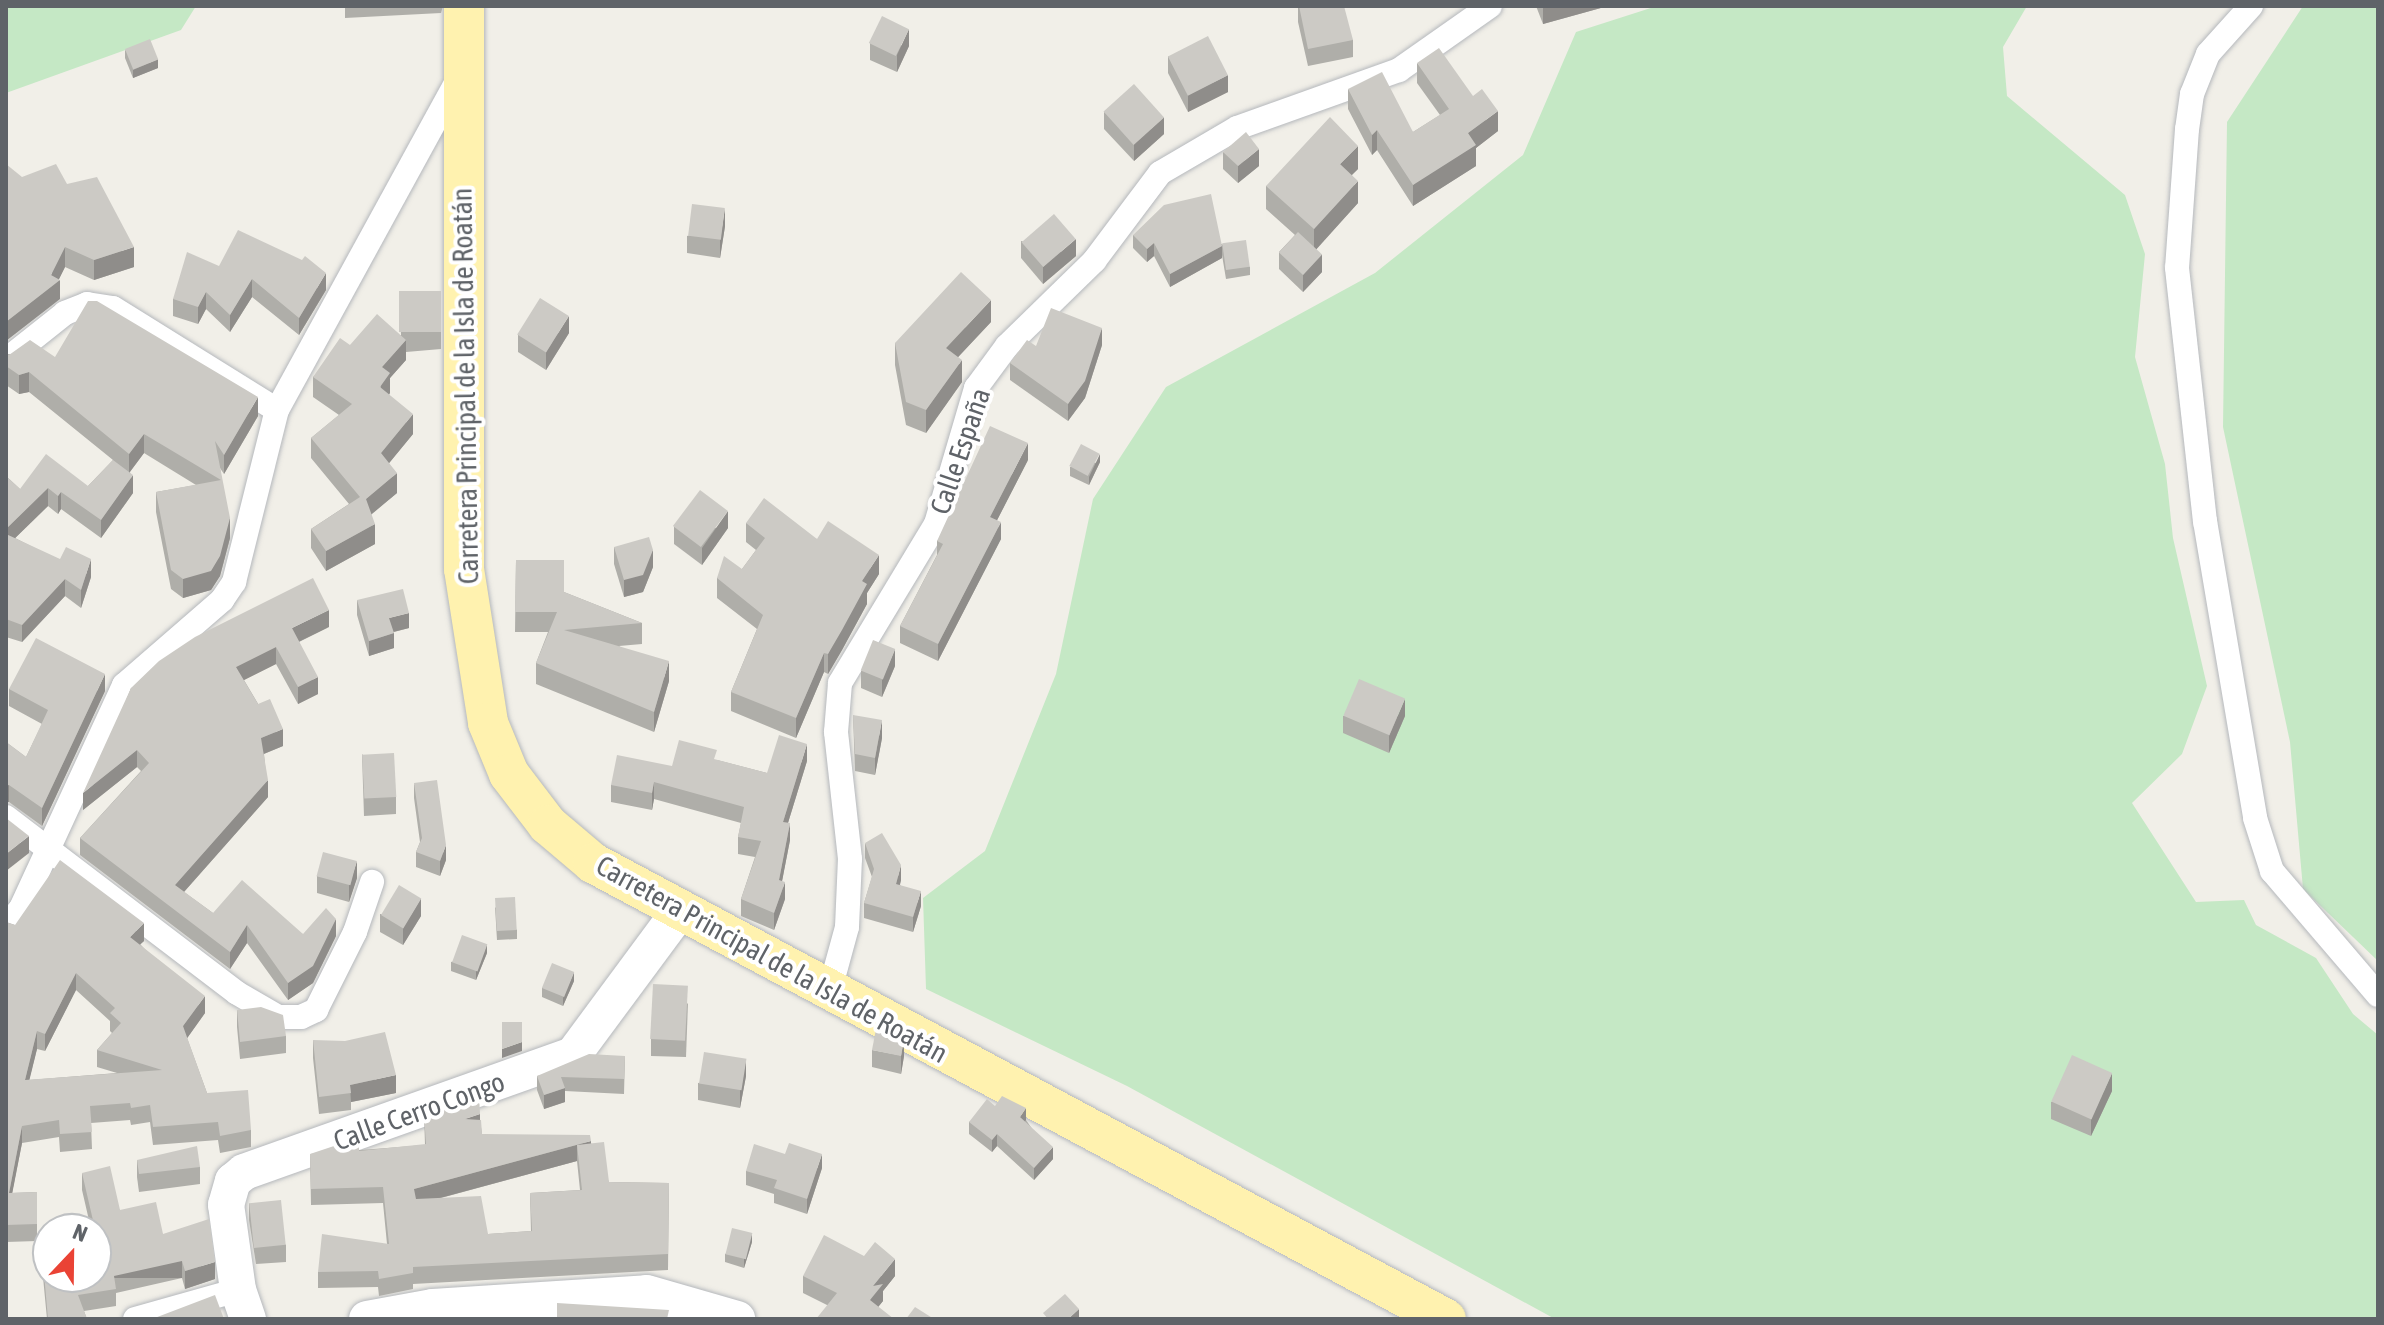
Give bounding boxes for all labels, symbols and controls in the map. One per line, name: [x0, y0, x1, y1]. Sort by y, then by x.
street label: Carretera Principal de la Isla de Roatán: [445, 188, 485, 584]
street label: Calle España: [923, 383, 997, 519]
street label: Carretera Principal de la Isla de Roatán: [591, 848, 953, 1070]
street label: Calle Cerro Congo: [329, 1065, 509, 1157]
north arrow: [32, 1213, 112, 1293]
text: N: [69, 1218, 91, 1247]

